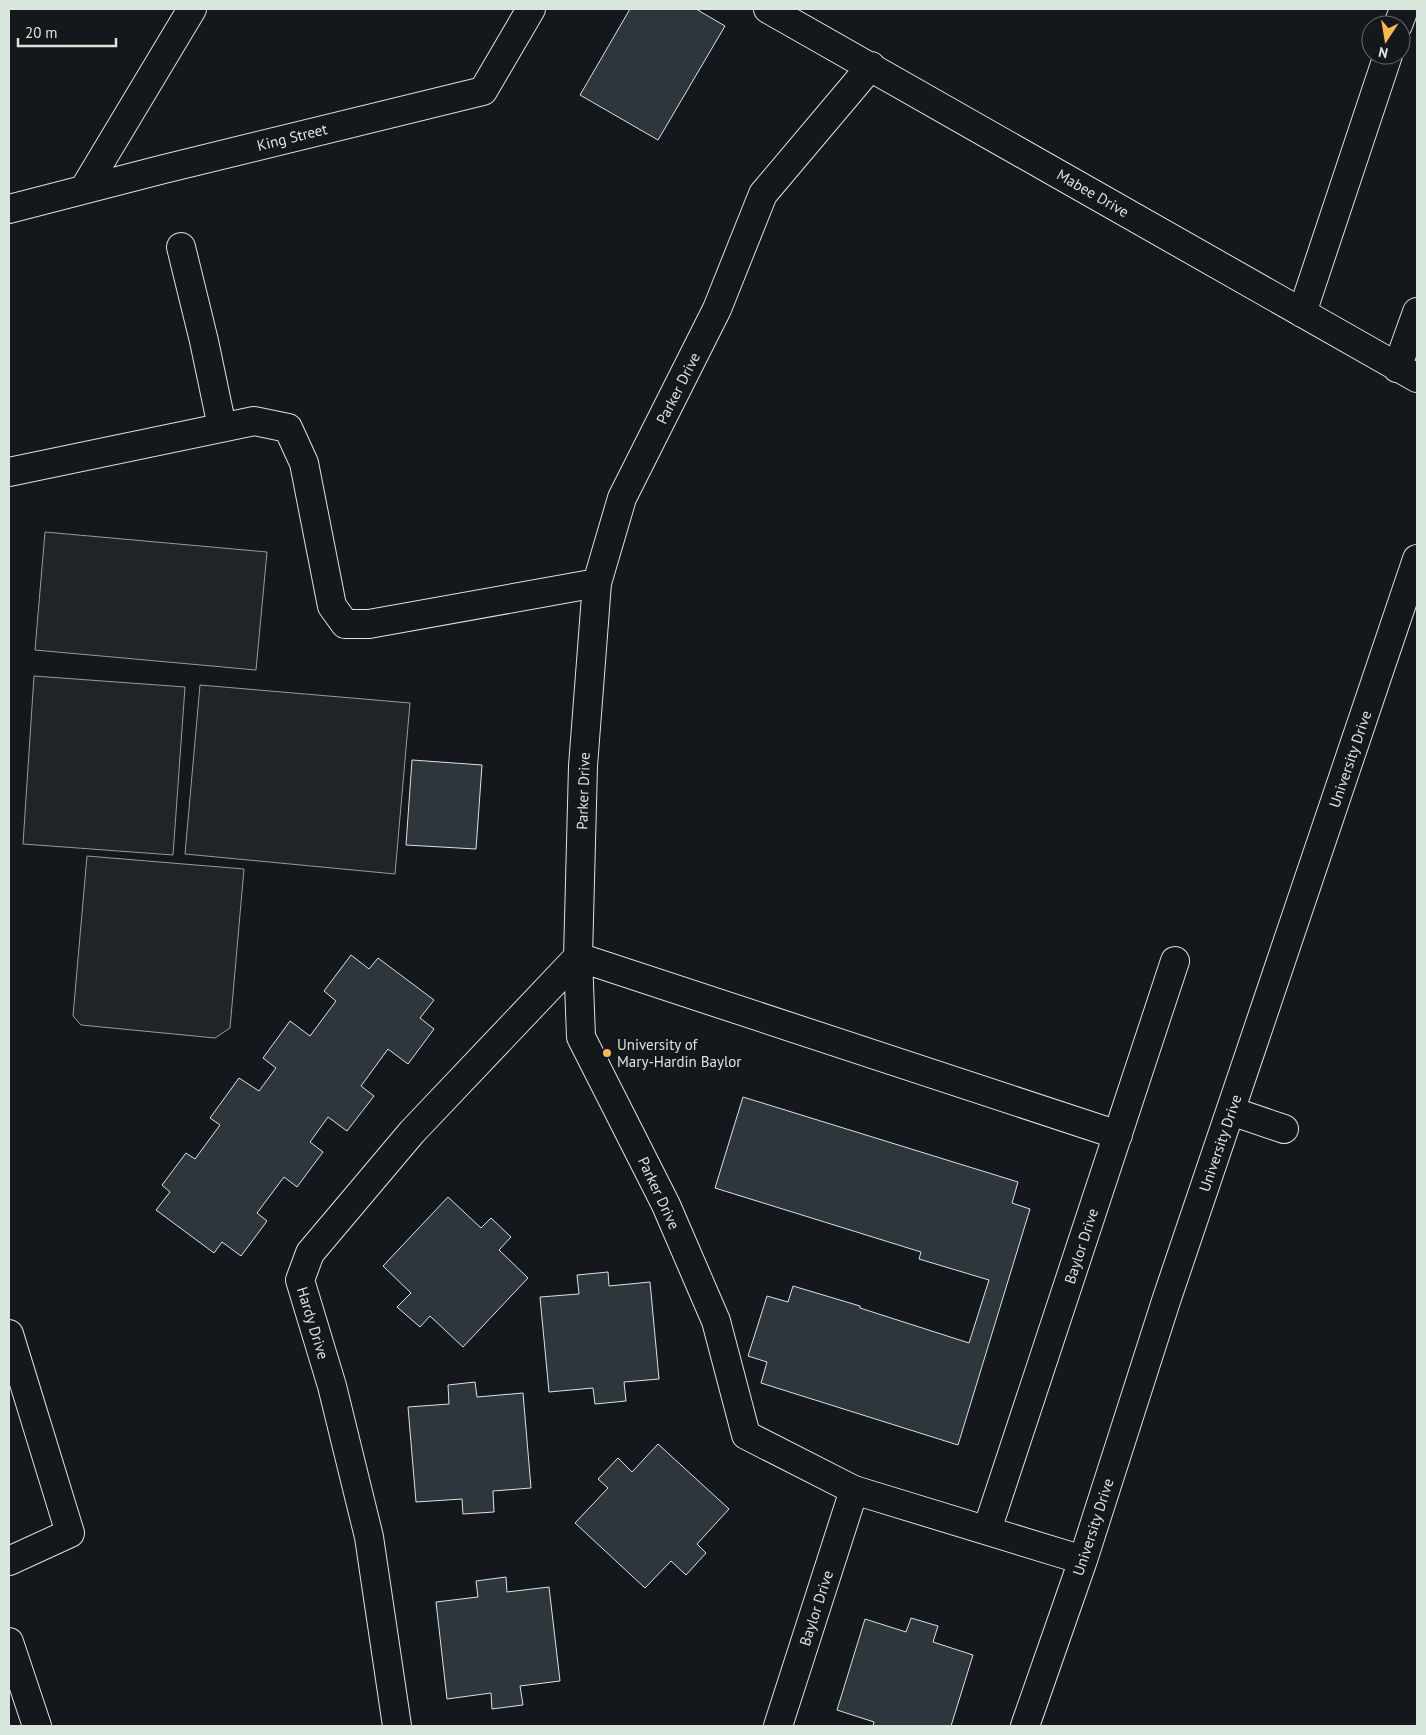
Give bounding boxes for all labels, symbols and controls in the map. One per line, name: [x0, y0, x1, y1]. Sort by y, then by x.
scale bar: [18, 15, 115, 47]
north arrow: [1361, 15, 1411, 65]
text: 20 m: [25, 23, 58, 42]
text: N: [1377, 43, 1390, 62]
street label: King Street: [255, 119, 329, 155]
street label: Mabee Drive: [1054, 165, 1132, 221]
street label: Parker Drive: [652, 349, 704, 427]
street label: University Drive: [1325, 708, 1375, 810]
street label: Parker Drive: [572, 752, 594, 830]
place label: University of Mary-Hardin Baylor: [617, 1035, 741, 1071]
marker: University of Mary-Hardin Baylor: [601, 1047, 613, 1059]
street label: University Drive: [1195, 1092, 1245, 1194]
street label: Parker Drive: [634, 1154, 684, 1232]
street label: Baylor Drive: [1060, 1206, 1102, 1286]
street label: Hardy Drive: [293, 1284, 333, 1362]
street label: University Drive: [1068, 1476, 1118, 1578]
street label: Baylor Drive: [795, 1568, 837, 1648]

